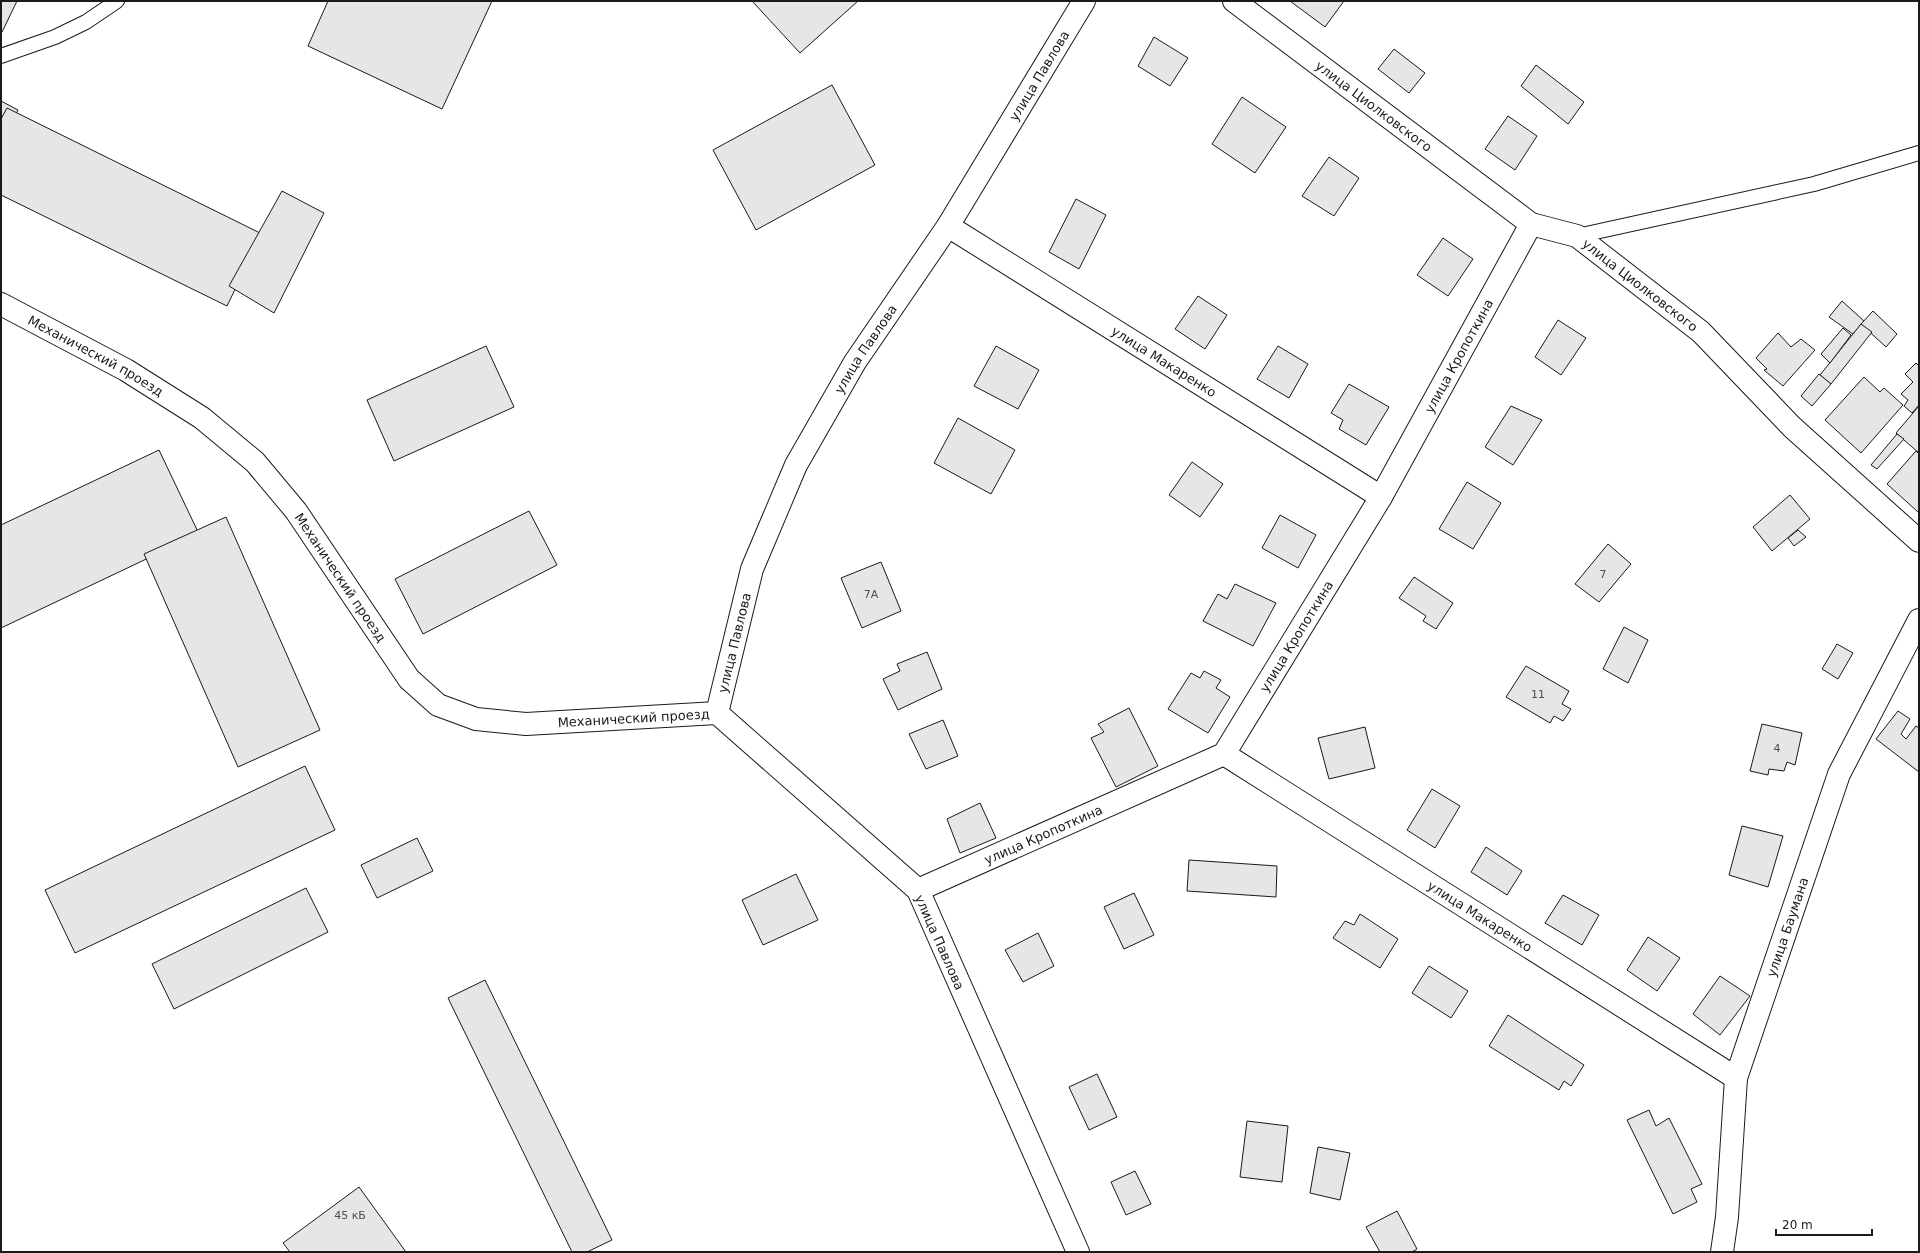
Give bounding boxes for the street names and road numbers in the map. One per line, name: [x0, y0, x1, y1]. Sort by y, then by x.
street label: улица Павлова: [1006, 28, 1072, 124]
street label: улица Циолковского: [1313, 58, 1435, 155]
street label: улица Циолковского: [1579, 236, 1701, 335]
street label: улица Кропоткина: [1422, 297, 1496, 416]
street label: улица Павлова: [832, 302, 900, 396]
street label: Механический проезд: [25, 313, 166, 400]
street label: улица Макаренко: [1109, 323, 1219, 400]
street label: Механический проезд: [292, 510, 389, 645]
street label: улица Кропоткина: [1257, 578, 1336, 695]
street label: улица Павлова: [715, 591, 754, 694]
street label: Механический проезд: [557, 706, 710, 730]
street label: улица Кропоткина: [982, 802, 1105, 868]
street label: улица Баумана: [1764, 875, 1811, 979]
street label: улица Макаренко: [1425, 878, 1535, 955]
street label: улица Павлова: [912, 892, 967, 992]

